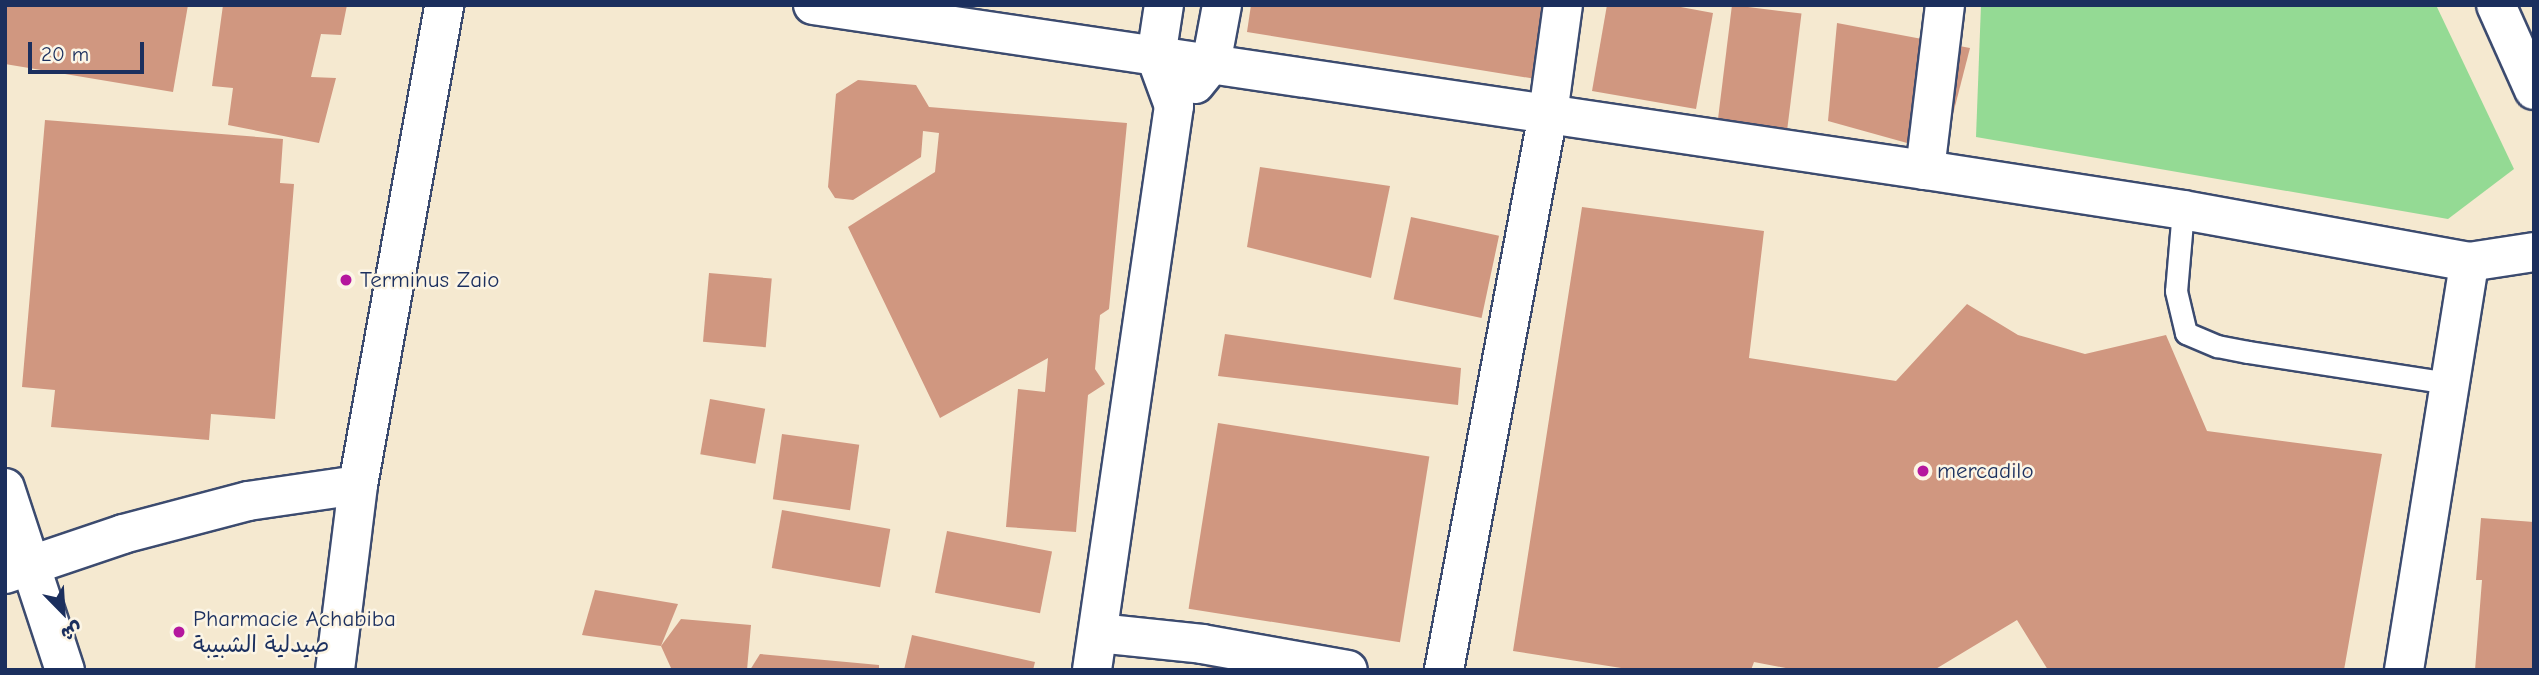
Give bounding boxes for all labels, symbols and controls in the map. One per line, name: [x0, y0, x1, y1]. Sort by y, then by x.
scale bar: [32, 28, 147, 72]
text: 20 m: [41, 42, 89, 66]
place label: Terminus Zaio: [360, 266, 499, 294]
marker: Terminus Zaio: [338, 272, 354, 288]
place label: mercadilo: [1937, 457, 2034, 485]
marker: mercadilo: [1915, 463, 1931, 479]
north arrow: [28, 577, 98, 647]
place label: Pharmacie Achabiba صيدلية الشبيبة: [193, 605, 396, 659]
text: ش: [58, 617, 86, 645]
marker: Pharmacie Achabiba صيدلية الشبيبة: [171, 624, 187, 640]

